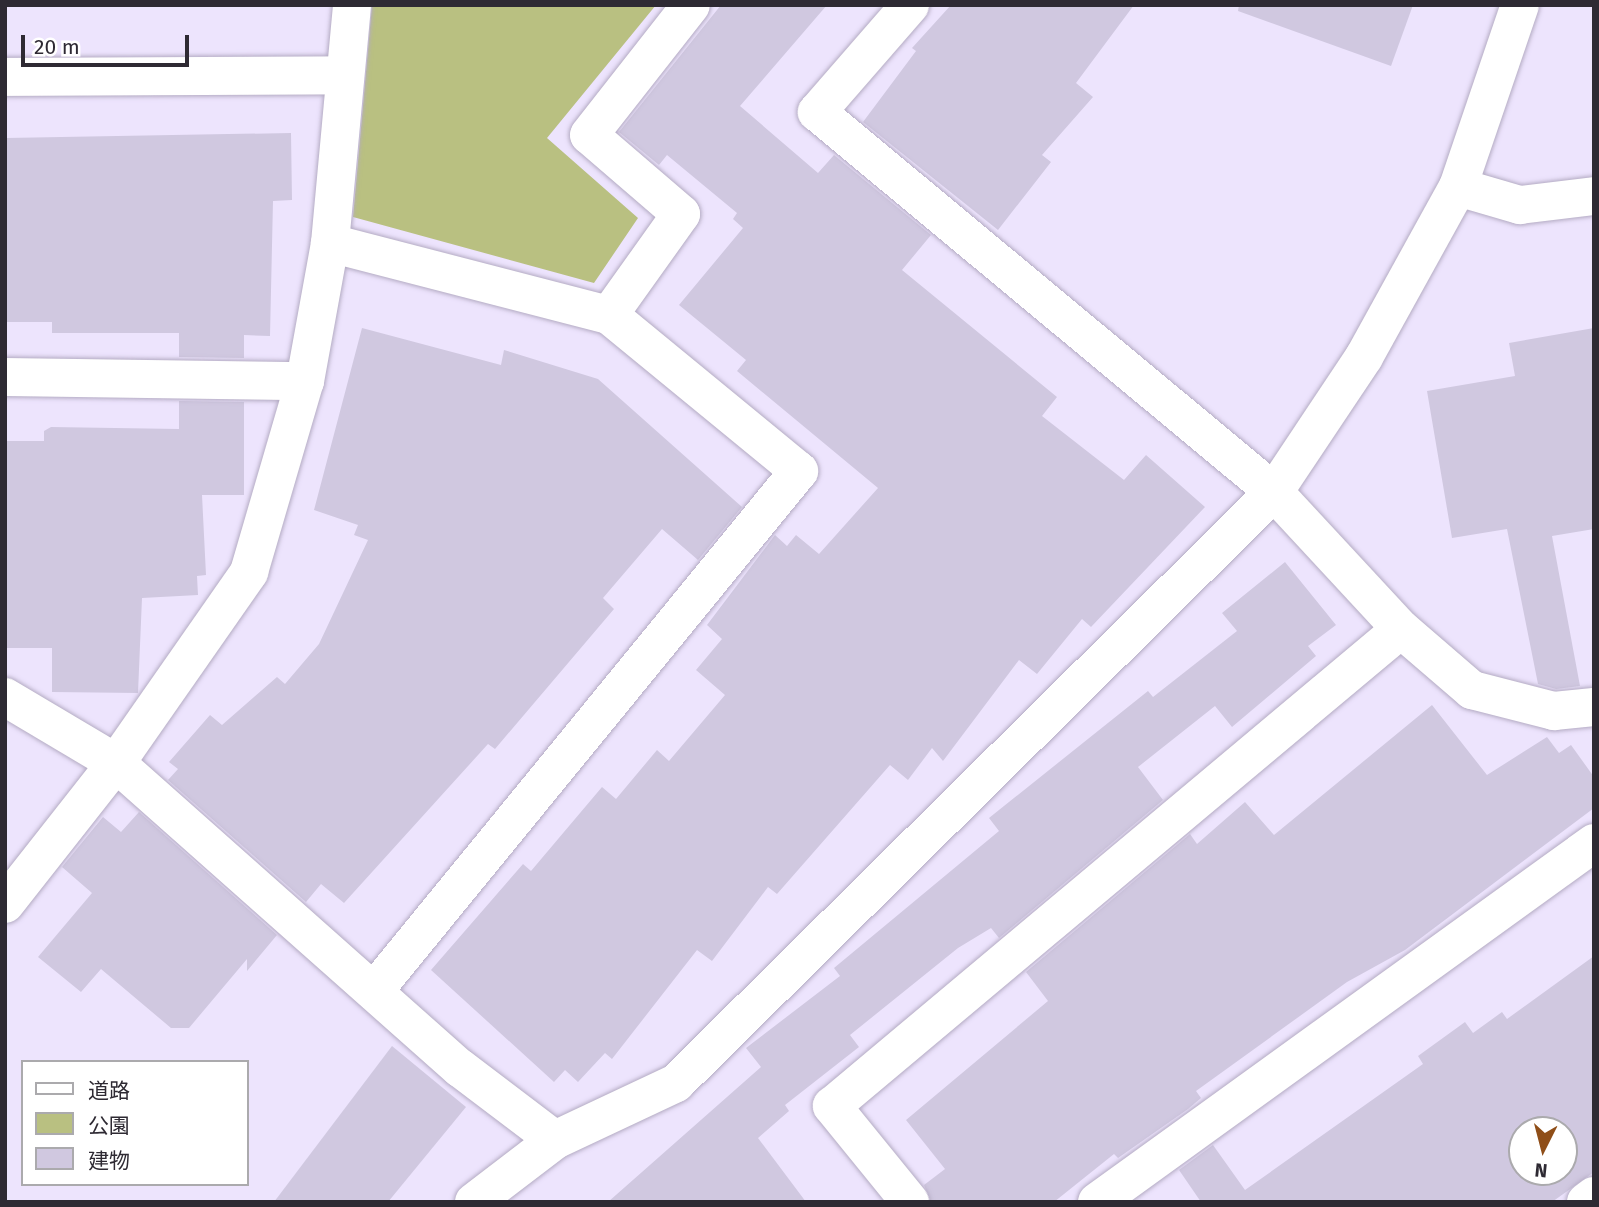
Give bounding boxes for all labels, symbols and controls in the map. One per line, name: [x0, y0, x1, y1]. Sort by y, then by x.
scale bar: [24, 21, 192, 65]
text: 20 m: [34, 34, 80, 60]
legend: [21, 1060, 248, 1186]
text: 道路: [88, 1078, 130, 1104]
text: 公園: [88, 1113, 130, 1139]
north arrow: [1508, 1116, 1578, 1186]
text: 建物: [88, 1148, 130, 1174]
text: N: [1533, 1158, 1548, 1182]

